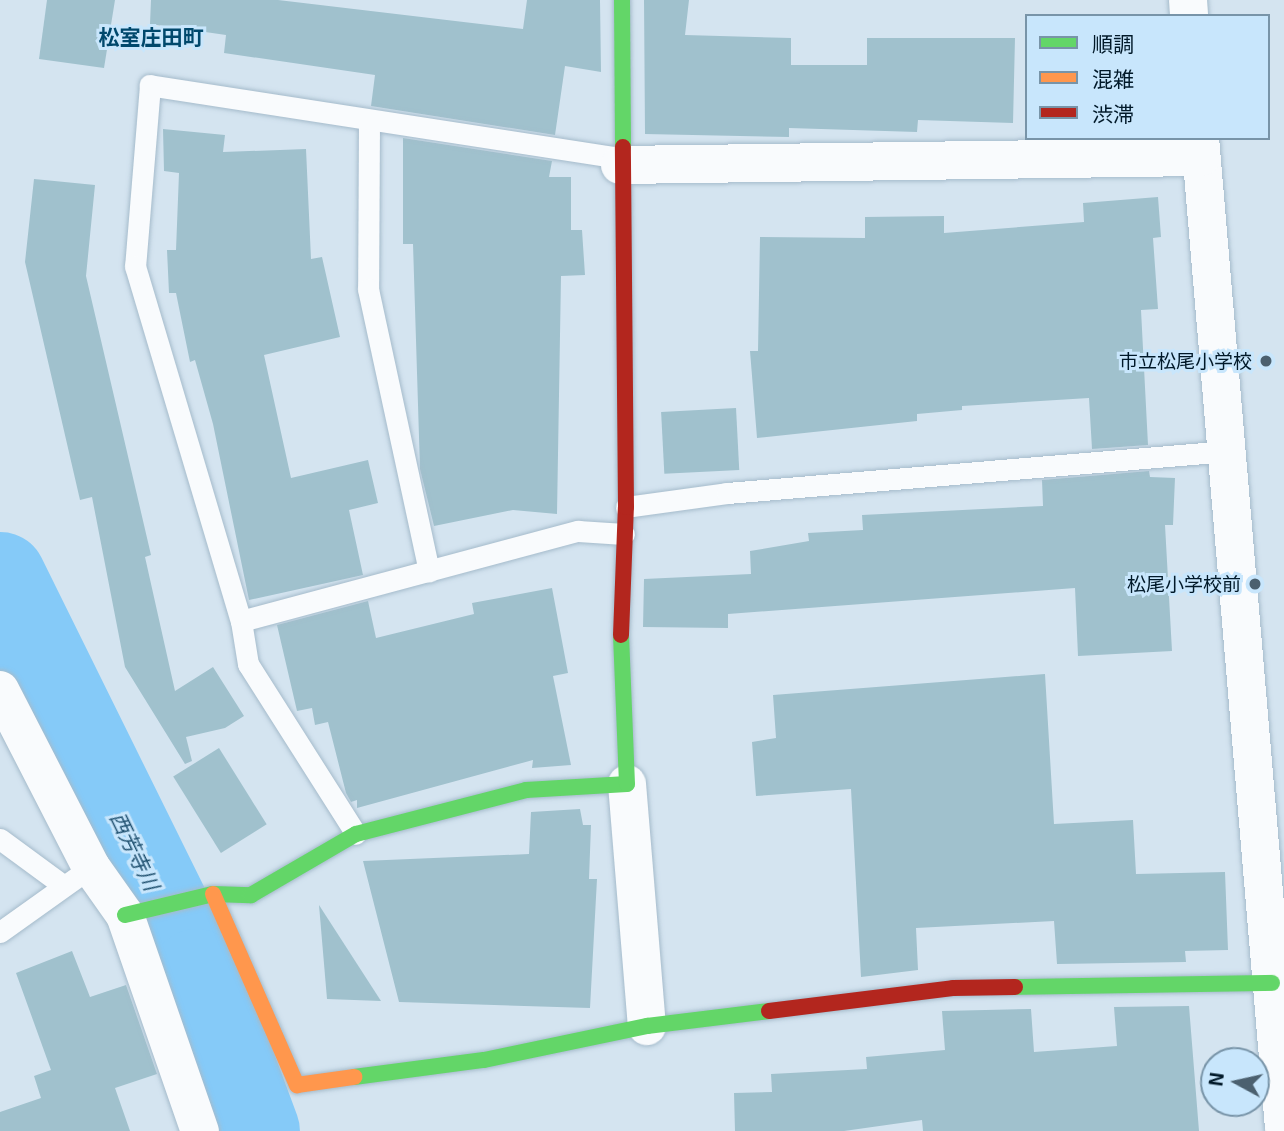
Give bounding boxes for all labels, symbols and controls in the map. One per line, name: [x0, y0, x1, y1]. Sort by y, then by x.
legend: [1025, 14, 1270, 140]
district label: 松室庄田町: [99, 24, 203, 50]
text: 順調: [1092, 31, 1134, 56]
text: 混雑: [1092, 66, 1134, 91]
text: 渋滞: [1092, 101, 1134, 126]
place label: 市立松尾小学校: [1119, 350, 1252, 372]
marker: 市立松尾小学校: [1258, 353, 1274, 369]
place label: 松尾小学校前: [1127, 573, 1241, 595]
marker: 松尾小学校前: [1247, 576, 1263, 592]
water label: 西芳寺川: [105, 808, 165, 894]
north arrow: [1200, 1047, 1270, 1117]
text: N: [1203, 1071, 1228, 1088]

